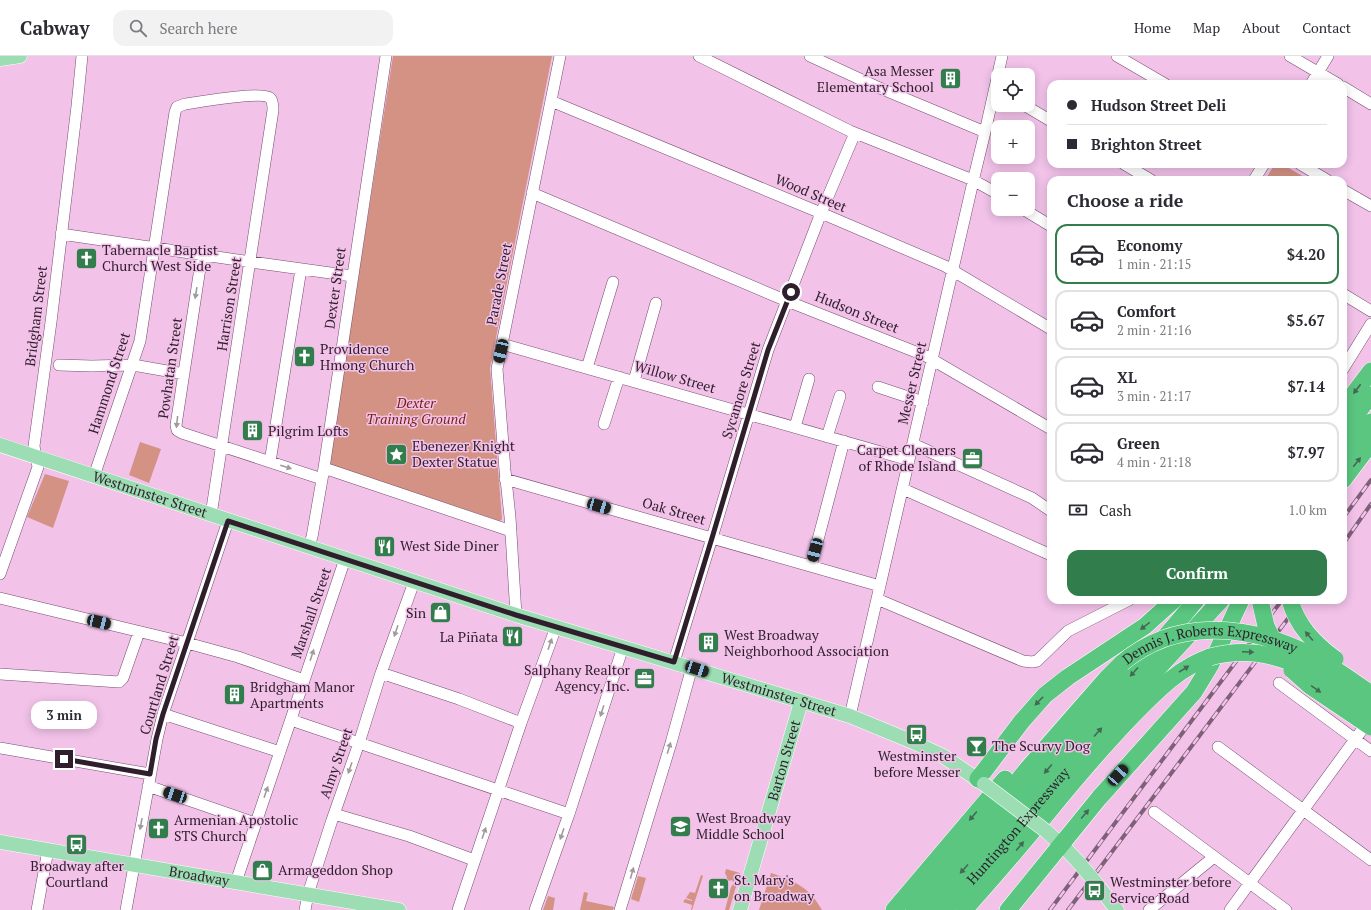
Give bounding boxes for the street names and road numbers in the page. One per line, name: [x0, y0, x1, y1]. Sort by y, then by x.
street label: Wood Street: [772, 169, 851, 216]
street label: Parade Street: [481, 240, 516, 327]
street label: Dexter Street: [319, 245, 350, 330]
street label: Harrison Street: [212, 255, 245, 352]
street label: Bridgham Street: [20, 264, 51, 367]
street label: Hudson Street: [812, 286, 903, 337]
street label: Powhatan Street: [153, 315, 186, 420]
street label: Hammond Street: [83, 329, 134, 436]
street label: Sycamore Street: [717, 338, 765, 441]
street label: Messer Street: [893, 339, 930, 426]
street label: Willow Street: [632, 356, 719, 397]
street label: Westminster Street: [90, 466, 211, 522]
street label: Oak Street: [640, 492, 709, 529]
street label: Marshall Street: [286, 564, 335, 661]
street label: Dennis J. Roberts Expressway: [1118, 620, 1302, 668]
street label: Courtland Street: [134, 632, 183, 737]
street label: Westminster Street: [719, 668, 840, 721]
street label: Barton Street: [763, 717, 804, 803]
street label: Almy Street: [315, 724, 357, 801]
street label: Huntington Expressway: [962, 762, 1074, 888]
street label: Broadway: [168, 861, 232, 890]

